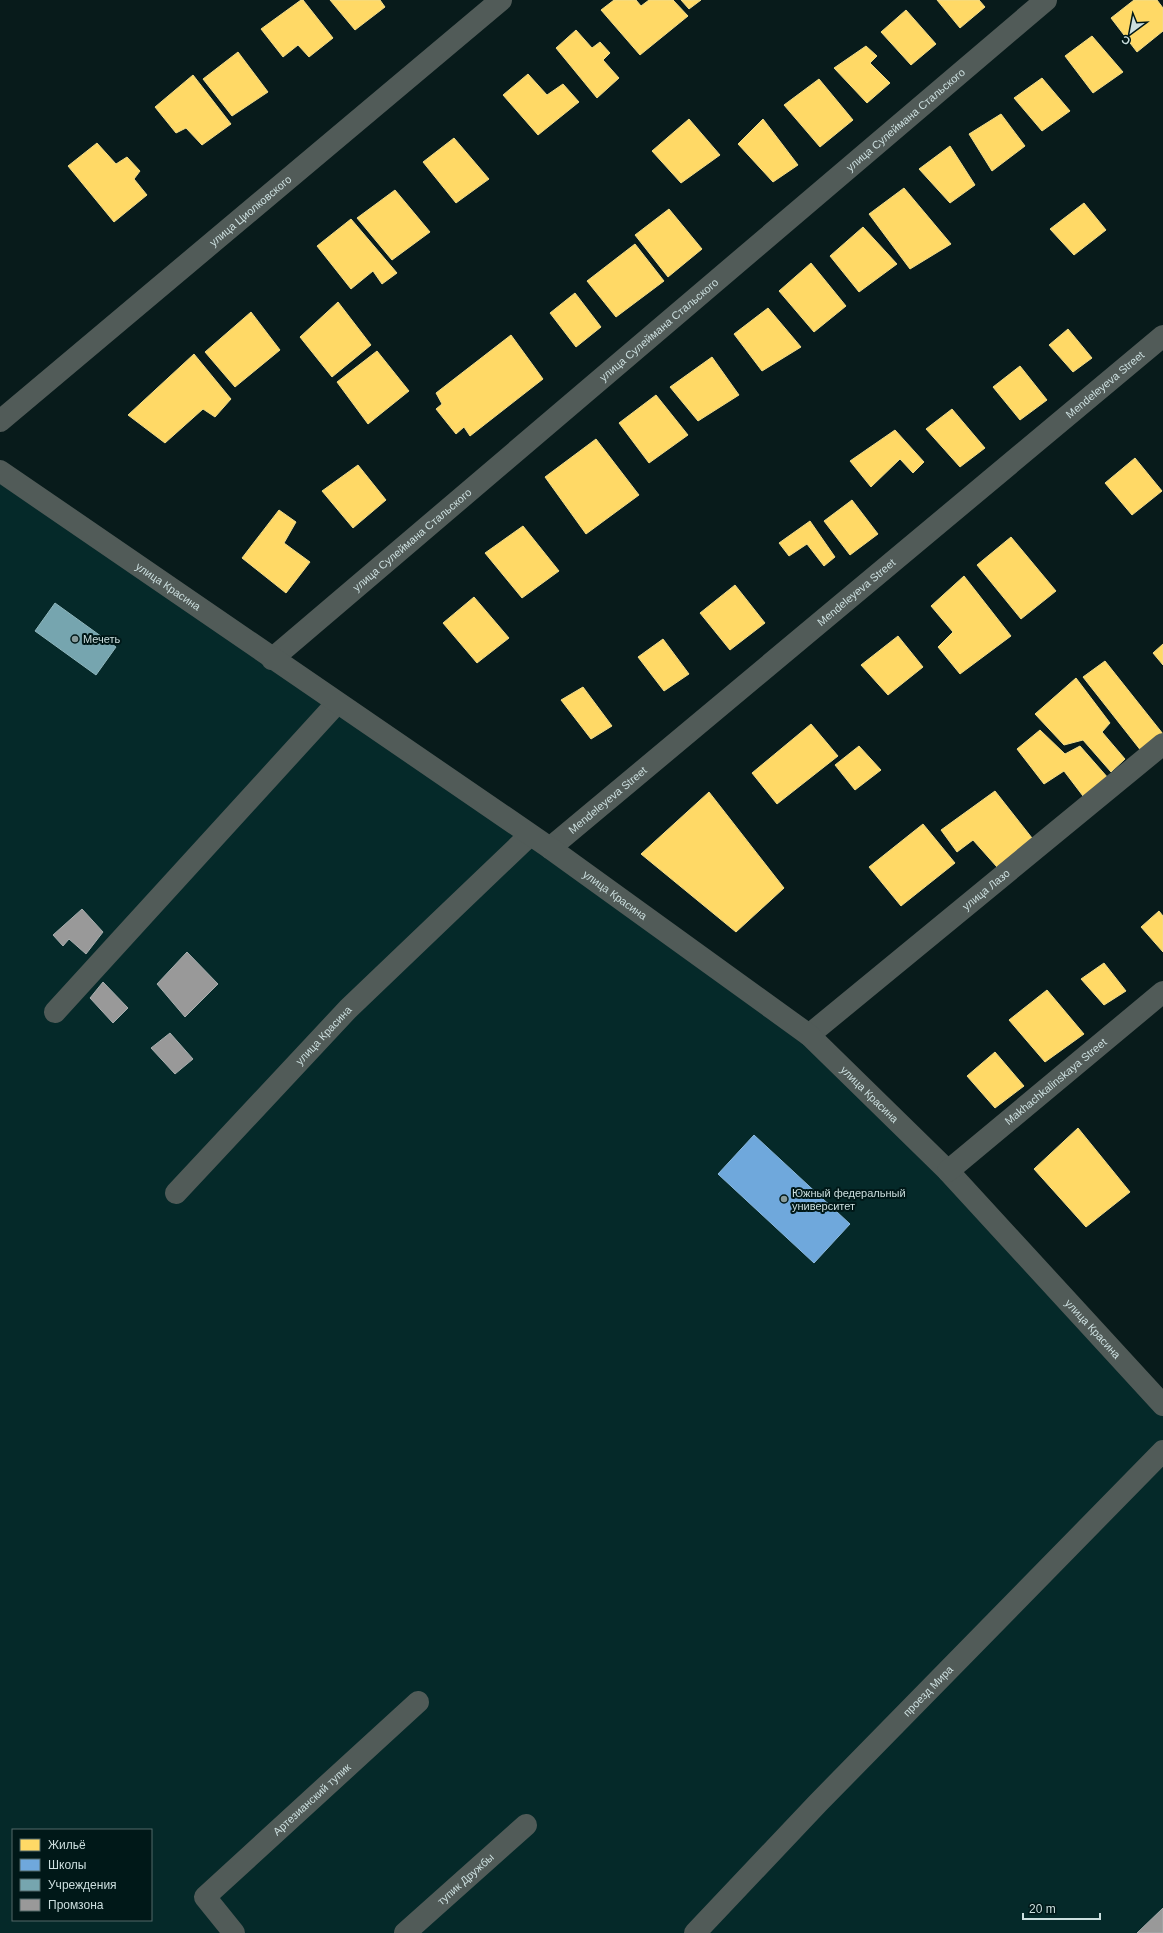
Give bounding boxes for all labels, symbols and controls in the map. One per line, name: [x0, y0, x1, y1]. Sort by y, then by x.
north arrow: [1111, 12, 1151, 52]
text: С: [1119, 33, 1132, 48]
street label: улица Сулеймана Стальского: [844, 66, 967, 173]
street label: улица Циолковского: [207, 173, 294, 248]
street label: улица Сулеймана Стальского: [597, 276, 720, 383]
street label: Mendeleyeva Street: [1063, 349, 1146, 421]
street label: улица Сулеймана Стальского: [350, 486, 474, 594]
street label: Mendeleyeva Street: [815, 556, 898, 628]
street label: улица Красина: [134, 560, 204, 613]
place label: Мечеть: [83, 633, 121, 645]
marker: Мечеть: [70, 634, 80, 644]
street label: Mendeleyeva Street: [566, 764, 649, 836]
street label: улица Лазо: [960, 867, 1012, 913]
street label: улица Красина: [581, 868, 650, 923]
street label: улица Красина: [293, 1003, 354, 1067]
street label: Makhachkalinskaya Street: [1002, 1036, 1109, 1127]
street label: улица Красина: [838, 1063, 902, 1126]
place label: Южный федеральный университет: [792, 1187, 906, 1212]
marker: Южный федеральный университет: [779, 1194, 789, 1204]
street label: улица Красина: [1063, 1297, 1124, 1361]
street label: проезд Мира: [901, 1662, 956, 1719]
street label: Артезианский тупик: [271, 1761, 353, 1838]
legend: [12, 1829, 152, 1921]
text: Жильё: [48, 1838, 86, 1852]
street label: тупик Дружбы: [435, 1851, 496, 1907]
text: Школы: [48, 1858, 86, 1872]
text: Учреждения: [48, 1878, 117, 1892]
scale bar: [1023, 1895, 1100, 1921]
text: Промзона: [48, 1898, 104, 1912]
text: 20 m: [1029, 1902, 1056, 1916]

